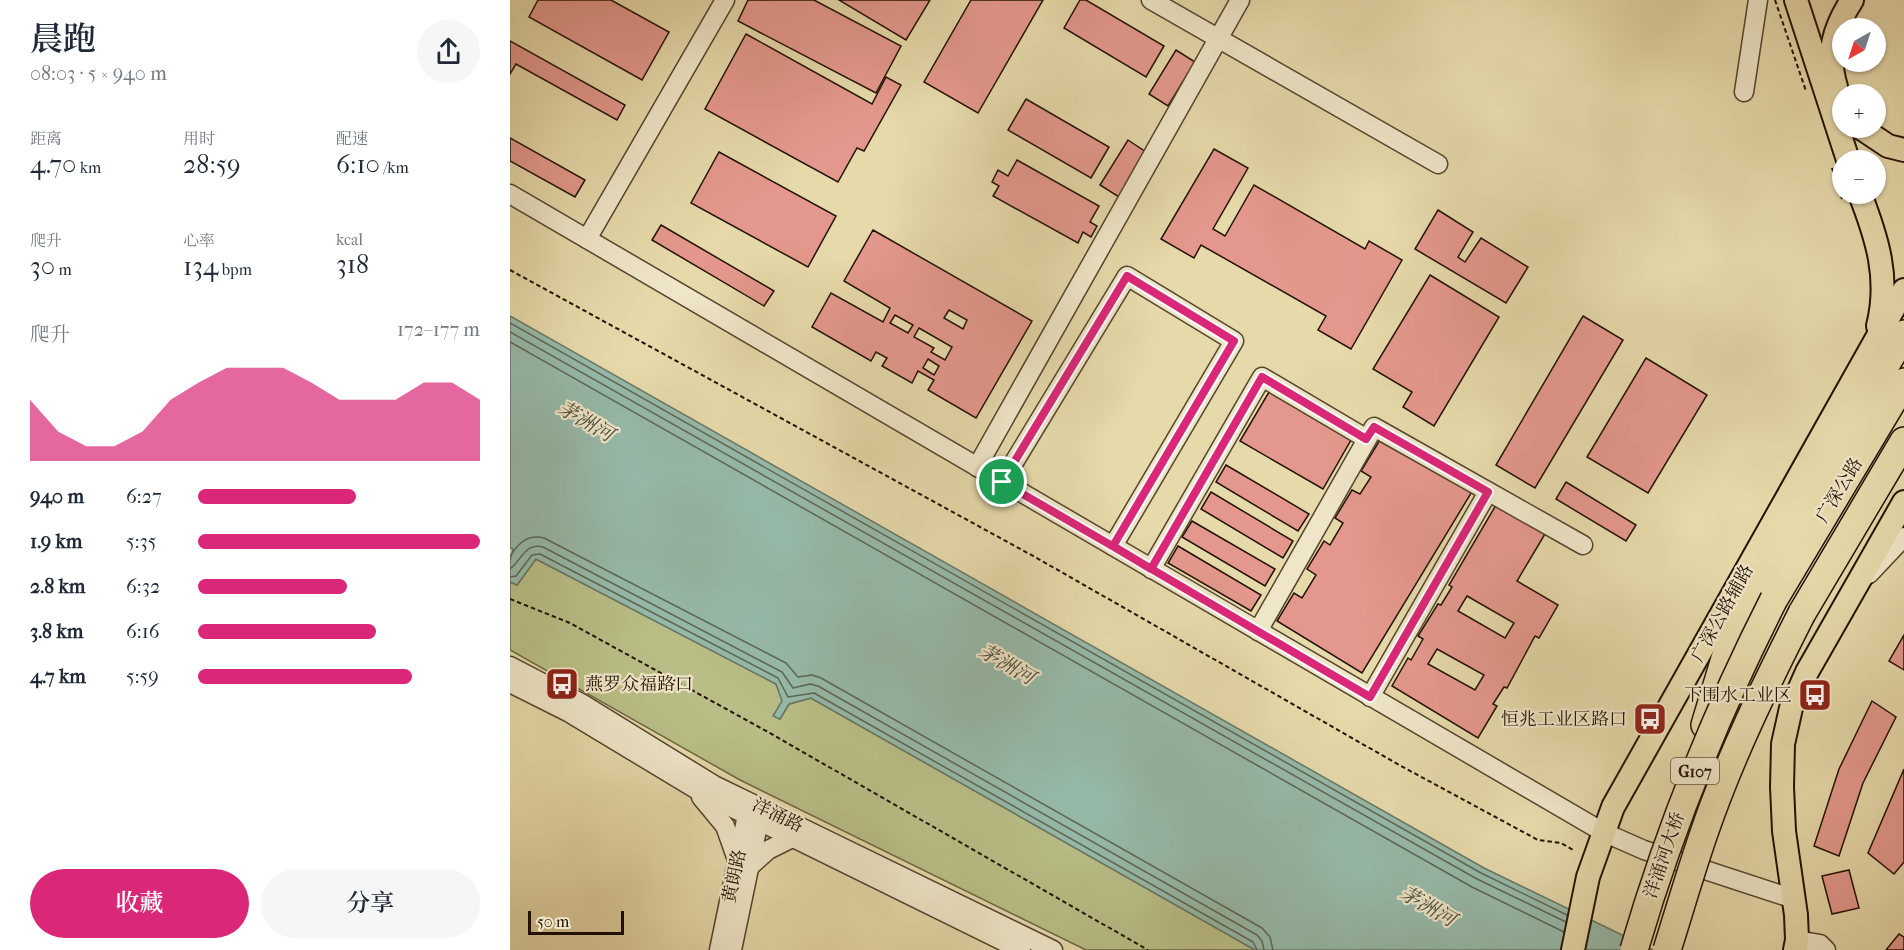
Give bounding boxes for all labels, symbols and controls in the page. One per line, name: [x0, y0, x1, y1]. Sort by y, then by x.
north arrow: [1832, 18, 1886, 72]
map controls: [1832, 18, 1886, 204]
text: 晨跑: [30, 20, 96, 59]
button: share: [417, 20, 480, 83]
text: 08:03 · 5 × 940 m: [30, 62, 167, 85]
button: +: [1832, 84, 1886, 138]
text: 距离: [30, 129, 62, 148]
text: 用时: [183, 129, 215, 148]
text: 配速: [336, 129, 368, 148]
text: 4.70: [30, 149, 76, 180]
text: 28:59: [183, 149, 241, 180]
text: 6:10: [336, 149, 380, 180]
button: −: [1832, 150, 1886, 204]
text: km: [76, 158, 101, 177]
text: /km: [380, 158, 409, 177]
text: kcal: [336, 230, 363, 249]
text: 爬升: [30, 231, 62, 250]
text: 心率: [183, 231, 215, 250]
text: 318: [336, 249, 369, 280]
text: 30: [30, 251, 55, 282]
text: 134: [183, 251, 218, 282]
text: m: [55, 260, 72, 279]
text: bpm: [218, 260, 252, 279]
text: 172–177 m: [397, 318, 480, 341]
text: 爬升: [30, 323, 70, 346]
water label: 茅洲河: [554, 396, 620, 448]
street label: 广深公路: [1812, 454, 1867, 527]
pin: [976, 456, 1027, 507]
icon: arrive: [985, 465, 1018, 498]
text: 940 m: [30, 485, 84, 508]
text: 6:27: [126, 485, 162, 508]
text: 1.9 km: [30, 530, 82, 553]
text: 5:35: [126, 530, 156, 553]
street label: 广深公路辅路: [1687, 561, 1758, 666]
text: 2.8 km: [30, 575, 85, 598]
text: 6:32: [126, 575, 160, 598]
text: 3.8 km: [30, 620, 83, 643]
text: 6:16: [126, 620, 160, 643]
water label: 茅洲河: [975, 639, 1041, 691]
text: 4.7 km: [30, 665, 86, 688]
text: 5:59: [126, 665, 159, 688]
bus stop icon: 燕罗众福路口: [544, 666, 580, 702]
place label: 燕罗众福路口: [585, 674, 693, 695]
bus stop icon: 下围水工业区: [1797, 677, 1833, 713]
place label: 下围水工业区: [1684, 685, 1792, 706]
bus stop icon: 恒兆工业区路口: [1632, 701, 1668, 737]
place label: 恒兆工业区路口: [1501, 709, 1627, 730]
road number: G107: [1671, 758, 1719, 784]
street label: 洋涌路: [749, 794, 807, 837]
street label: 洋涌河大桥: [1640, 809, 1689, 901]
street label: 黄朗路: [719, 848, 750, 905]
button: 收藏: [30, 869, 249, 938]
button: 分享: [261, 869, 480, 938]
water label: 茅洲河: [1396, 881, 1462, 933]
scale bar: [528, 908, 624, 936]
text: 50 m: [537, 912, 569, 931]

